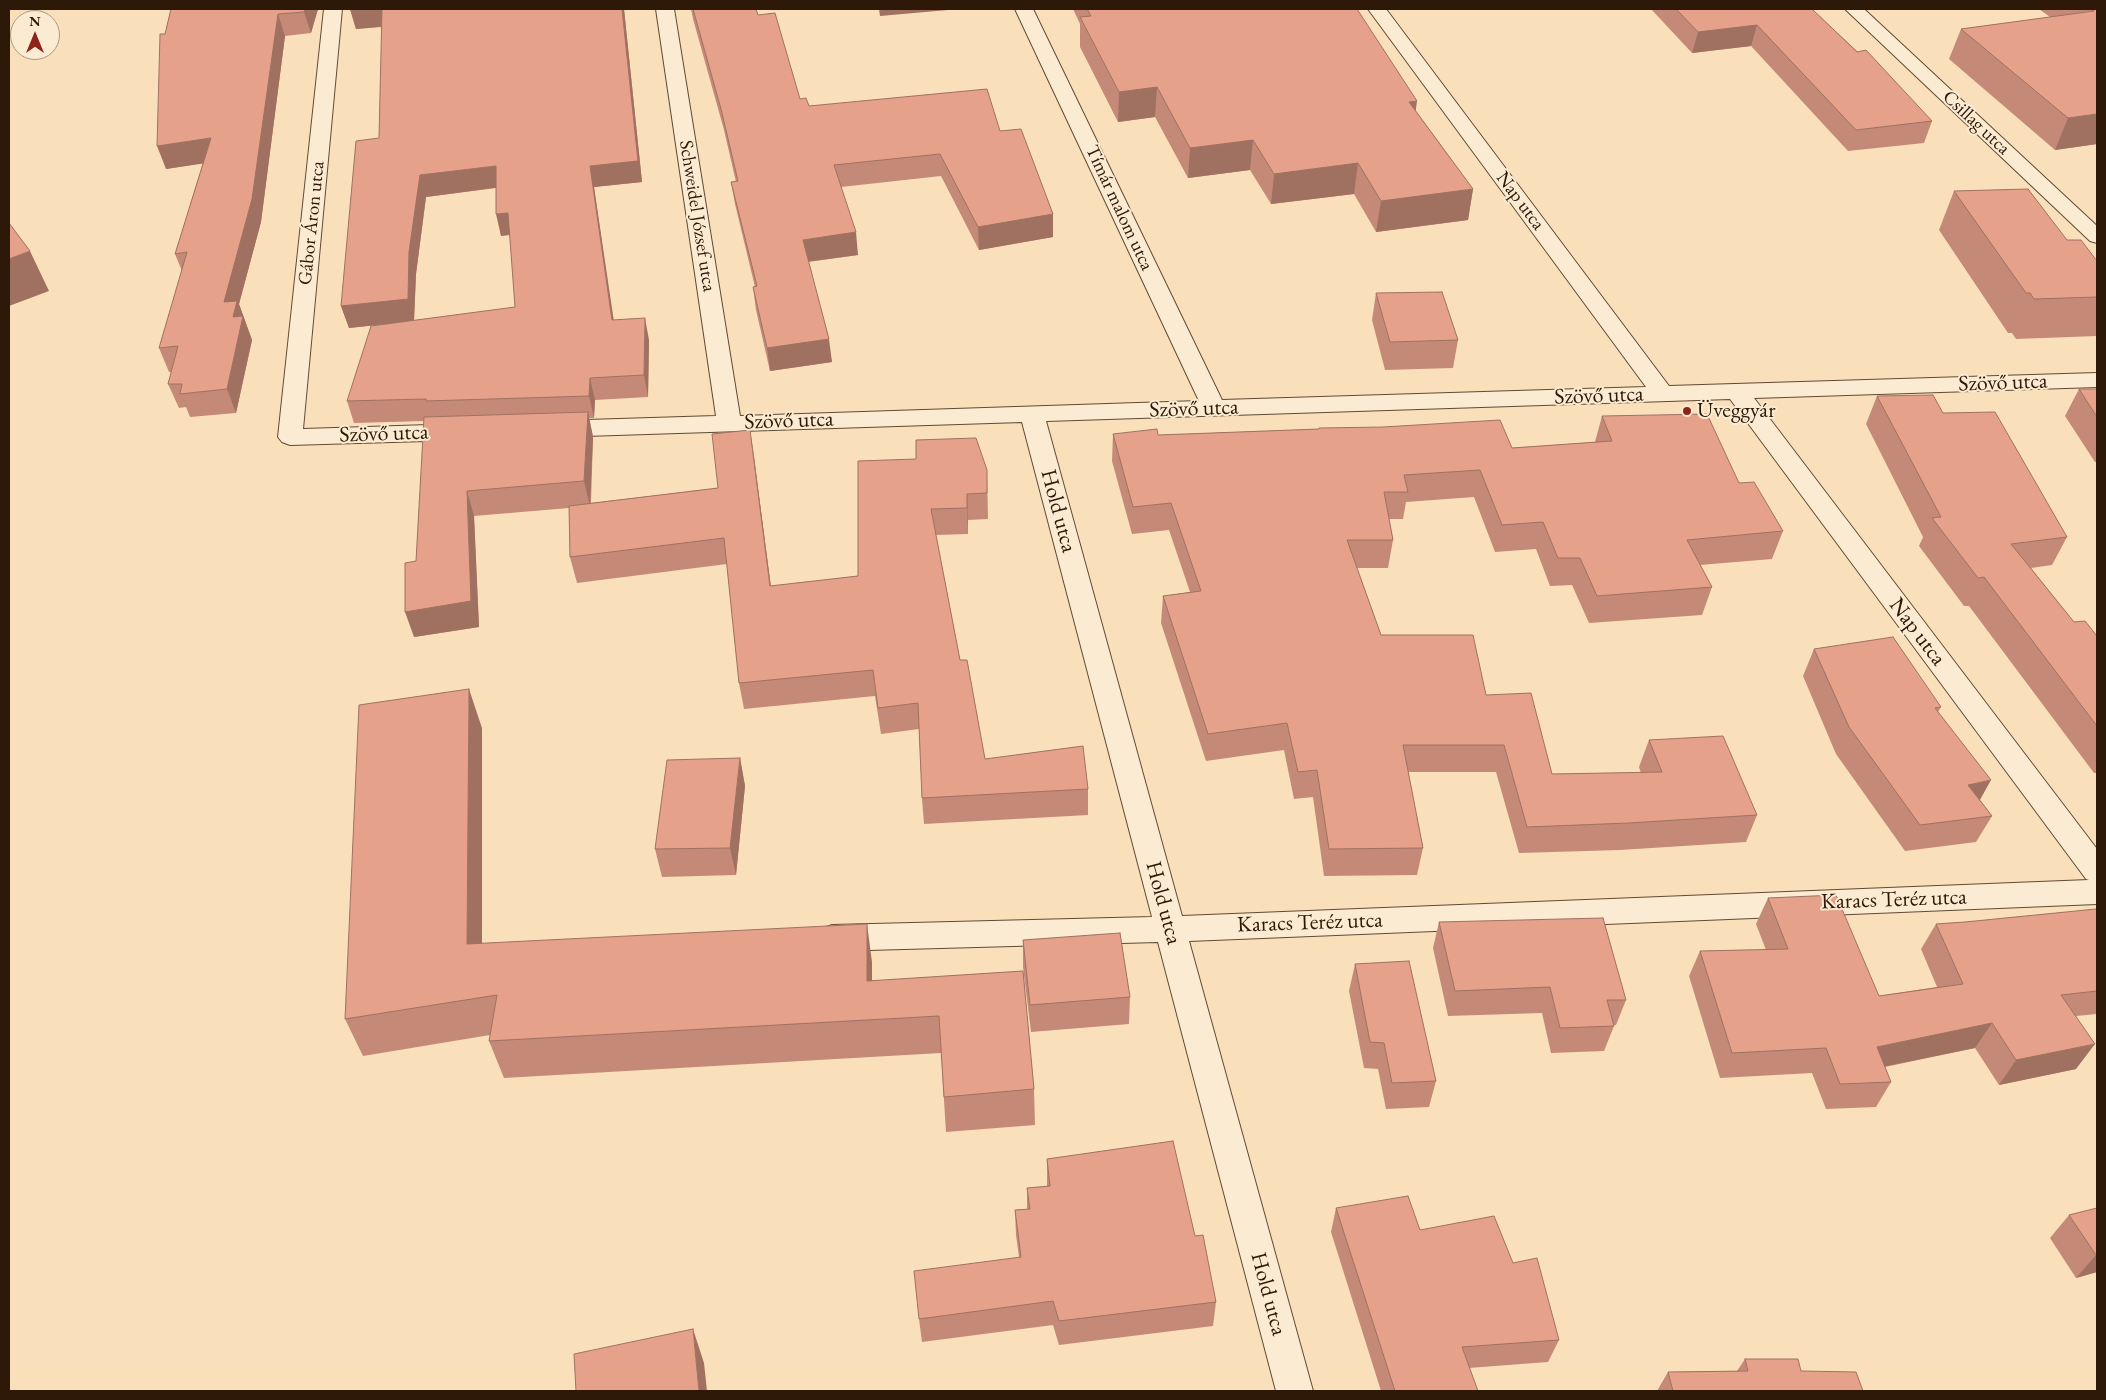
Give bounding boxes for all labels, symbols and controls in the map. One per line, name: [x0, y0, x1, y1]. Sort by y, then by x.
north arrow: [10, 10, 60, 60]
text: N: [29, 12, 41, 30]
street label: Csillag utca: [1937, 86, 2015, 160]
street label: Schweidel József utca: [674, 139, 720, 293]
street label: Tímár malom utca: [1080, 142, 1158, 274]
street label: Gábor Áron utca: [294, 160, 330, 286]
street label: Nap utca: [1491, 167, 1549, 235]
street label: Szövő utca: [1958, 368, 2048, 398]
street label: Szövő utca: [1554, 381, 1644, 411]
street label: Szövő utca: [1149, 394, 1239, 424]
place label: Üveggyár: [1697, 398, 1775, 424]
marker: Üveggyár: [1681, 405, 1693, 417]
street label: Szövő utca: [744, 406, 834, 436]
street label: Szövő utca: [339, 419, 429, 449]
street label: Hold utca: [1034, 466, 1082, 556]
street label: Nap utca: [1883, 593, 1951, 671]
street label: Hold utca: [1139, 858, 1187, 948]
street label: Karacs Teréz utca: [1821, 884, 1967, 916]
street label: Karacs Teréz utca: [1237, 907, 1383, 939]
street label: Hold utca: [1244, 1249, 1292, 1339]

